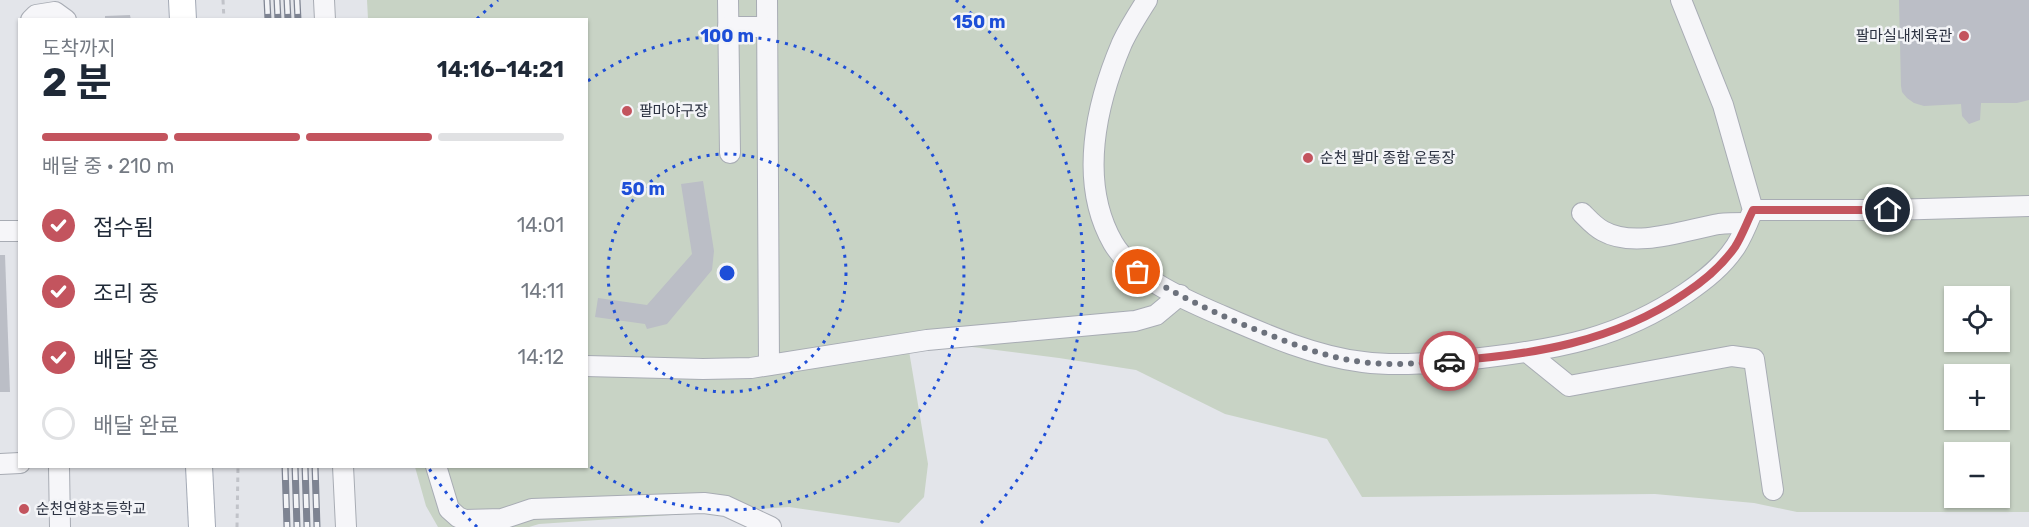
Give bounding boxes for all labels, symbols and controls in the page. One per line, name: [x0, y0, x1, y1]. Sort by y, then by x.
text: 150 m: [952, 11, 1006, 33]
text: 100 m: [700, 25, 754, 47]
place label: 팔마실내체육관: [1855, 27, 1952, 45]
marker: 팔마실내체육관: [1957, 29, 1971, 43]
text: 도착까지: [42, 36, 116, 60]
text: 14:16–14:21: [437, 56, 564, 83]
text: 2 분: [42, 60, 112, 106]
place label: 팔마야구장: [639, 102, 708, 120]
marker: 팔마야구장: [620, 104, 634, 118]
place label: 순천 팔마 종합 운동장: [1320, 149, 1455, 167]
marker: 순천 팔마 종합 운동장: [1301, 151, 1315, 165]
text: 배달 중 · 210 m: [42, 154, 174, 178]
text: 50 m: [621, 178, 665, 200]
pin: [1862, 184, 1913, 235]
icon: home: [1871, 193, 1904, 226]
icon: check: [42, 209, 75, 242]
text: 14:01: [517, 213, 564, 237]
text: 접수됨: [93, 214, 154, 241]
pin: [1112, 246, 1163, 297]
icon: bag: [1121, 255, 1154, 288]
centre of rings: [717, 263, 737, 283]
icon: check: [42, 275, 75, 308]
text: 14:11: [521, 279, 564, 303]
text: 조리 중: [93, 280, 159, 307]
map controls: [1944, 286, 2010, 508]
button: locate: [1944, 286, 2010, 352]
courier: [1419, 331, 1479, 391]
icon: check: [42, 341, 75, 374]
text: 14:12: [518, 345, 564, 369]
icon: car: [1433, 345, 1466, 378]
text: 배달 중: [93, 346, 159, 373]
button: +: [1944, 364, 2010, 430]
text: 배달 완료: [93, 412, 179, 439]
button: −: [1944, 442, 2010, 508]
place label: 순천연향초등학교: [36, 500, 146, 518]
marker: 순천연향초등학교: [17, 502, 31, 516]

